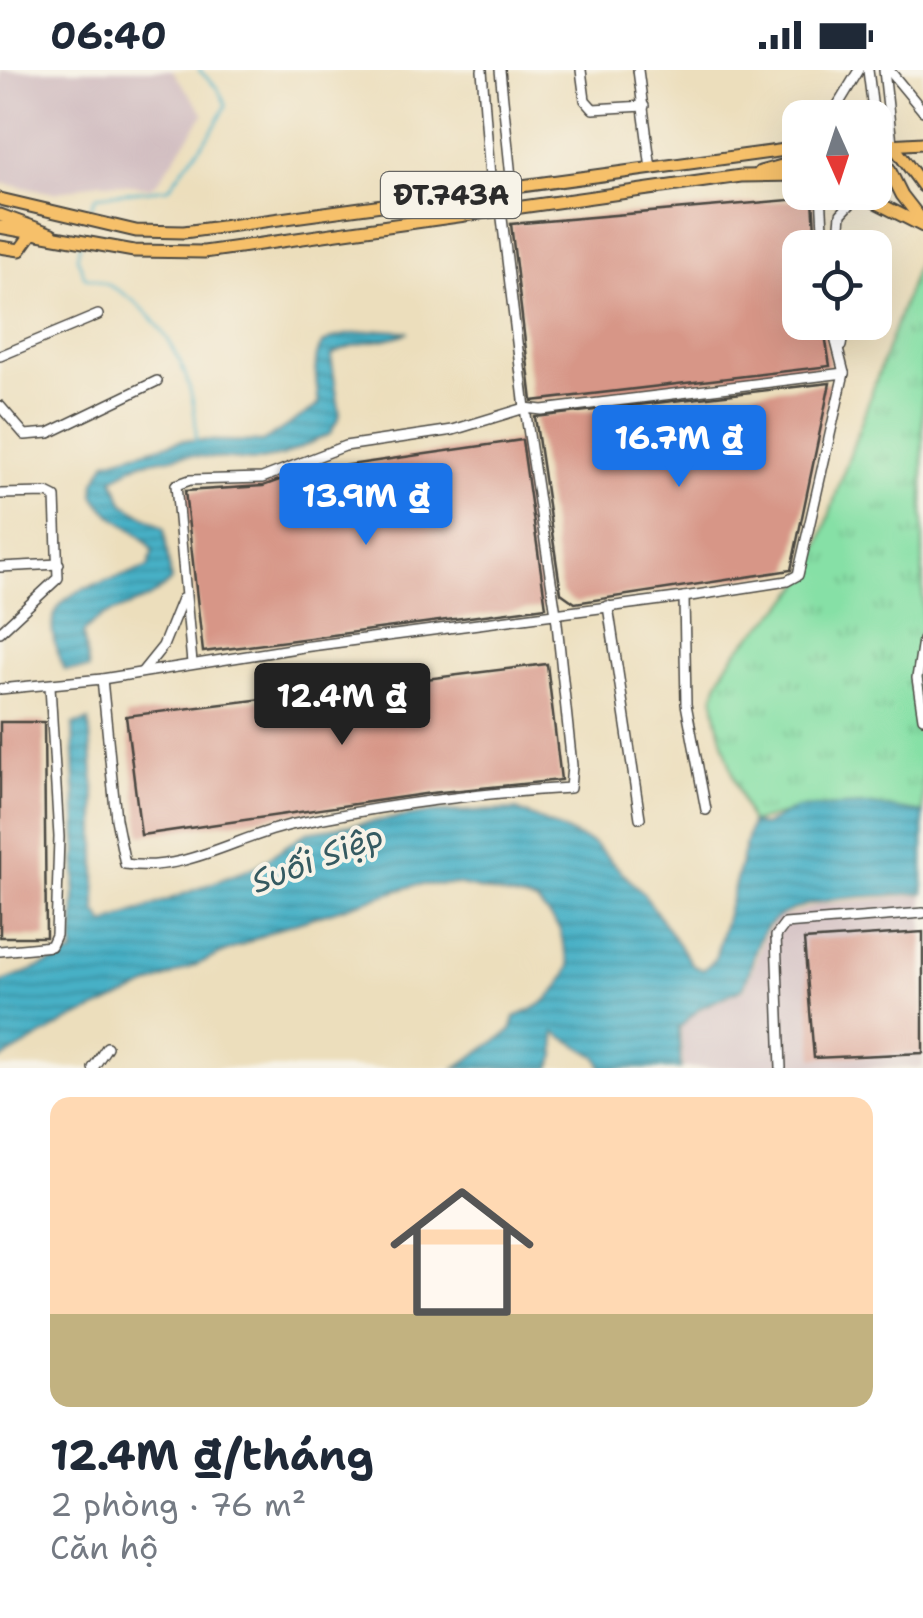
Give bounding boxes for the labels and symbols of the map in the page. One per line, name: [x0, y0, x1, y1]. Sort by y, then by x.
north arrow: [782, 100, 892, 210]
road number: ĐT.743A: [381, 172, 521, 218]
pin: 16.7M ₫: [587, 405, 771, 490]
pin: 13.9M ₫: [274, 463, 458, 548]
pin: 12.4M ₫: [250, 663, 434, 748]
water label: Suối Siệp: [245, 813, 389, 903]

